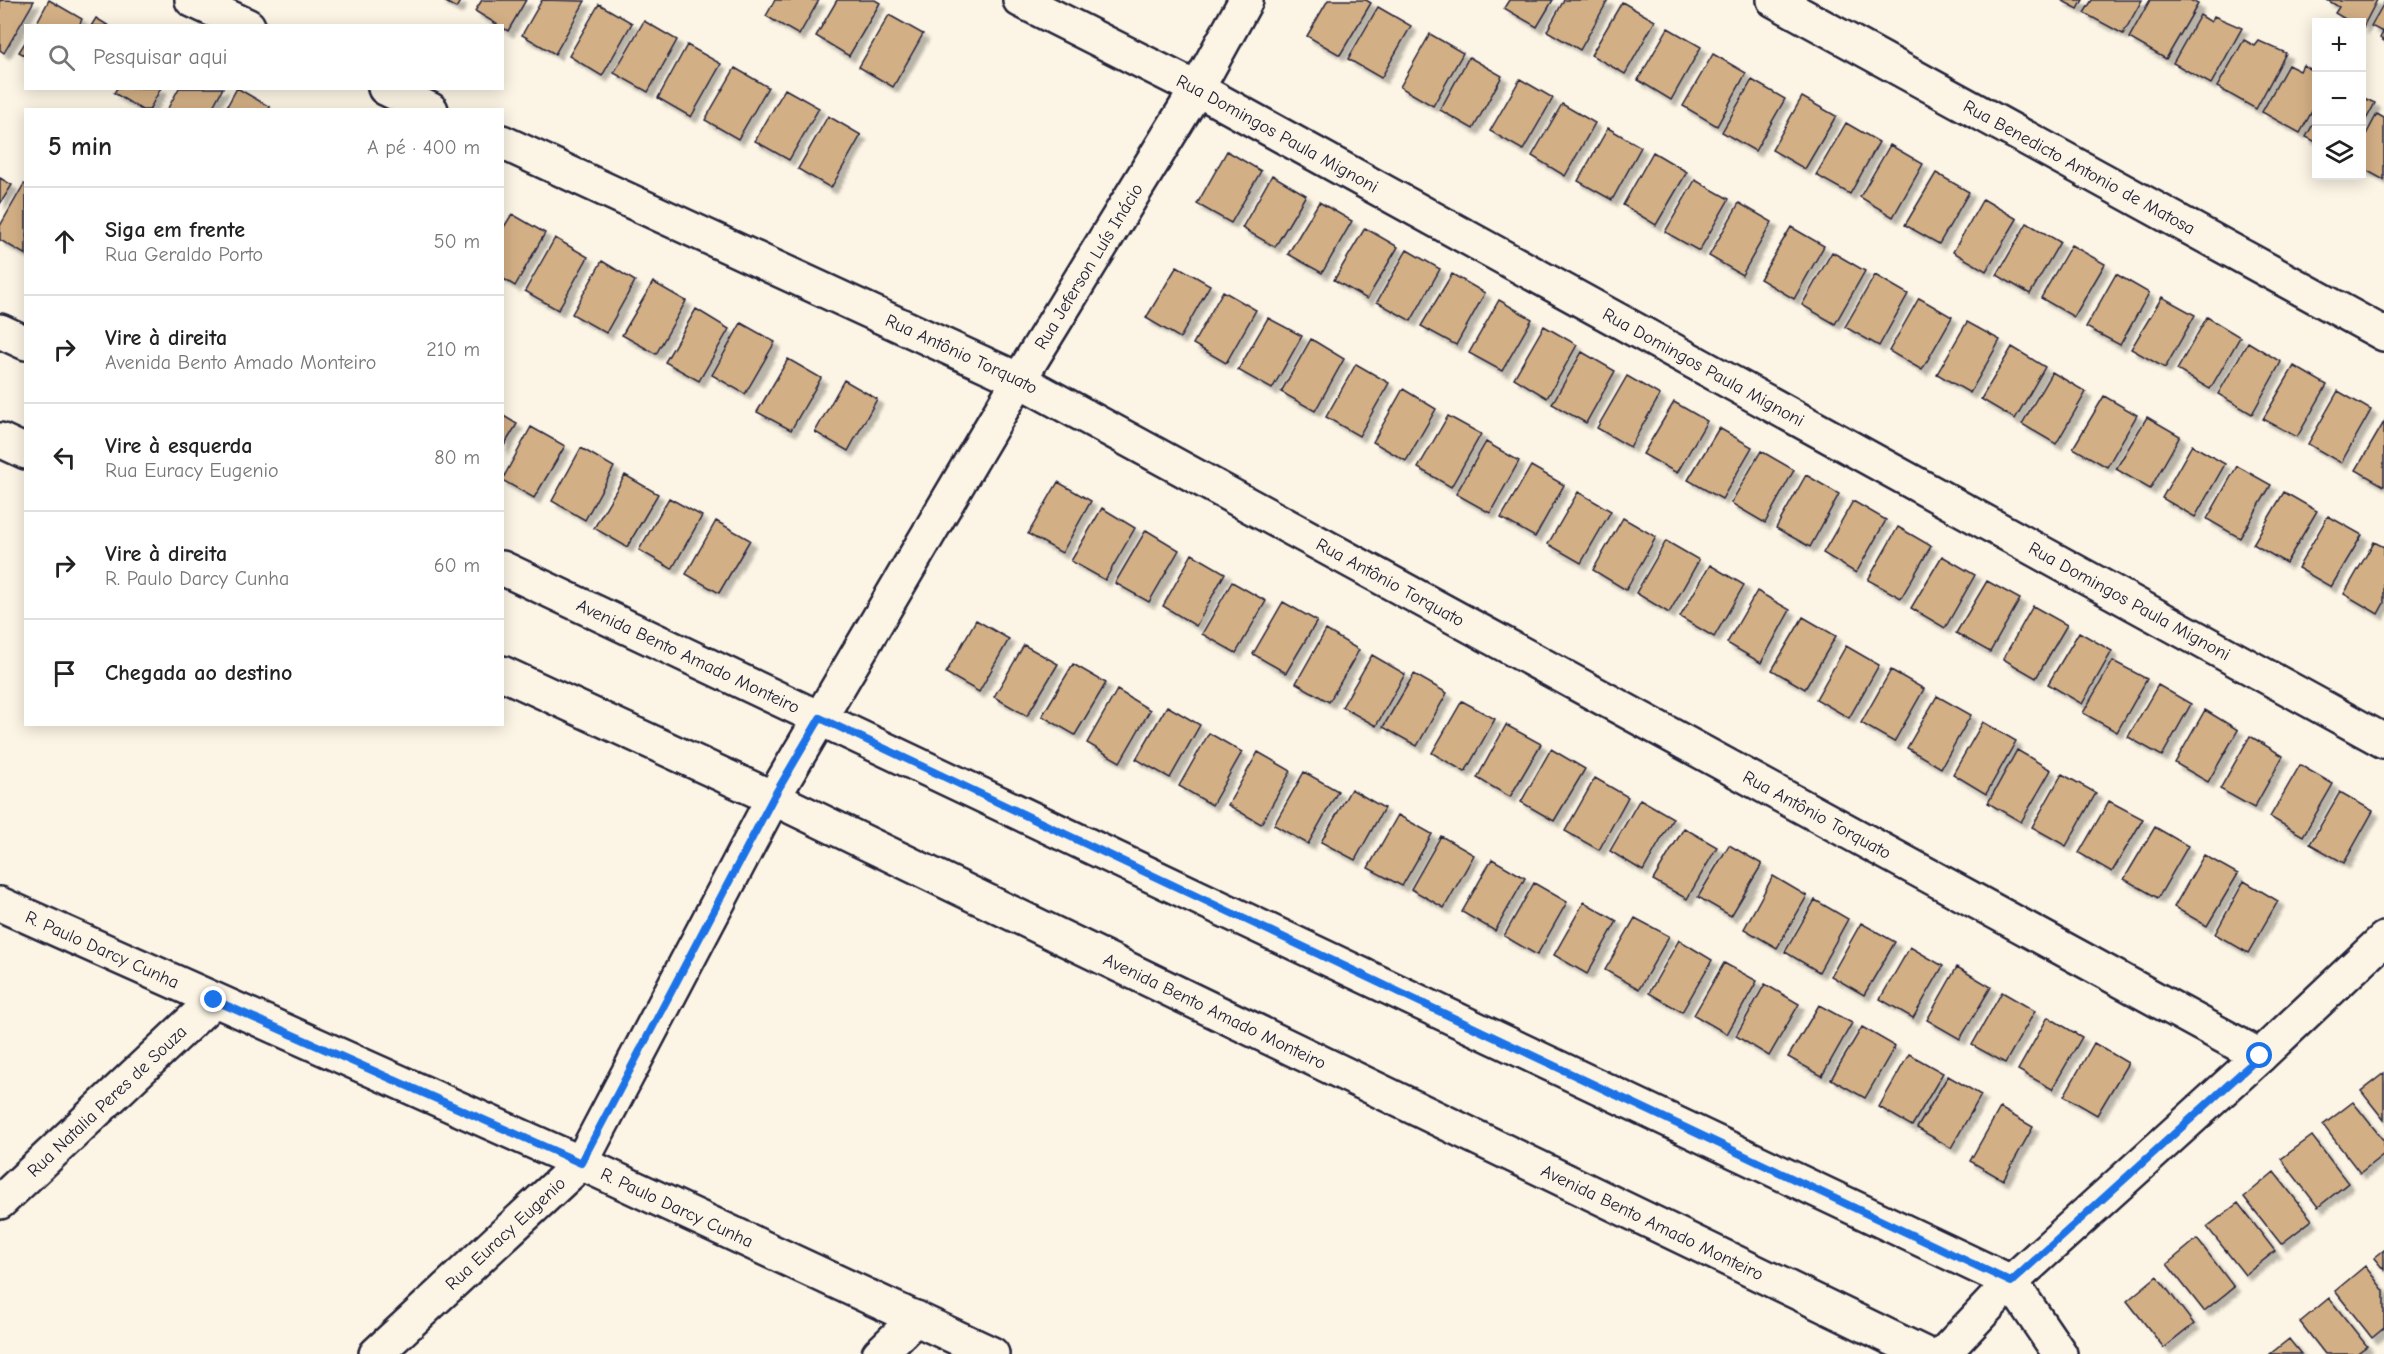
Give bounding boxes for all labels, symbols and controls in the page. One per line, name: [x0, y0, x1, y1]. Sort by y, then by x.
map controls: [2312, 18, 2366, 180]
button: +: [2312, 18, 2366, 72]
search box: [24, 24, 504, 90]
icon: search: [45, 41, 78, 74]
text: Pesquisar aqui: [93, 44, 228, 70]
street label: Rua Domingos Paula Mignoni: [1173, 70, 1382, 197]
button: −: [2312, 72, 2366, 126]
street label: Rua Benedicto Antonio de Matosa: [1960, 95, 2199, 239]
button: layers: [2312, 126, 2366, 180]
text: 5 min: [48, 132, 112, 162]
text: A pé · 400 m: [367, 136, 480, 159]
street label: Rua Jeferson Luís Inácio: [1030, 179, 1147, 353]
text: Siga em frente: [105, 217, 245, 243]
icon: ahead: [48, 225, 81, 258]
text: 50 m: [434, 230, 480, 253]
text: Rua Geraldo Porto: [105, 243, 263, 266]
street label: Rua Domingos Paula Mignoni: [1599, 303, 1808, 431]
street label: Rua Antônio Torquato: [882, 309, 1041, 399]
text: Vire à direita: [105, 325, 227, 351]
icon: right: [48, 333, 81, 366]
text: 210 m: [426, 338, 480, 361]
text: Avenida Bento Amado Monteiro: [105, 351, 376, 374]
text: Vire à esquerda: [105, 433, 253, 459]
icon: left: [48, 441, 81, 474]
text: 80 m: [434, 446, 480, 469]
text: Rua Euracy Eugenio: [105, 459, 279, 482]
street label: Rua Antônio Torquato: [1313, 533, 1468, 631]
street label: Rua Domingos Paula Mignoni: [2025, 537, 2234, 665]
text: Vire à direita: [105, 541, 227, 567]
icon: right: [48, 549, 81, 582]
text: 60 m: [434, 554, 480, 577]
text: R. Paulo Darcy Cunha: [105, 567, 289, 590]
street label: Avenida Bento Amado Monteiro: [573, 594, 803, 718]
icon: arrive: [48, 657, 81, 690]
text: Chegada ao destino: [105, 660, 292, 686]
street label: Rua Antônio Torquato: [1739, 766, 1895, 864]
street label: R. Paulo Darcy Cunha: [22, 906, 182, 993]
street label: Avenida Bento Amado Monteiro: [1100, 949, 1329, 1074]
route end: [200, 986, 226, 1012]
street label: Rua Natalia Peres de Souza: [23, 1021, 191, 1181]
route start: [2246, 1042, 2272, 1068]
street label: Avenida Bento Amado Monteiro: [1538, 1160, 1767, 1285]
street label: R. Paulo Darcy Cunha: [597, 1163, 757, 1252]
street label: Rua Euracy Eugenio: [441, 1172, 570, 1294]

